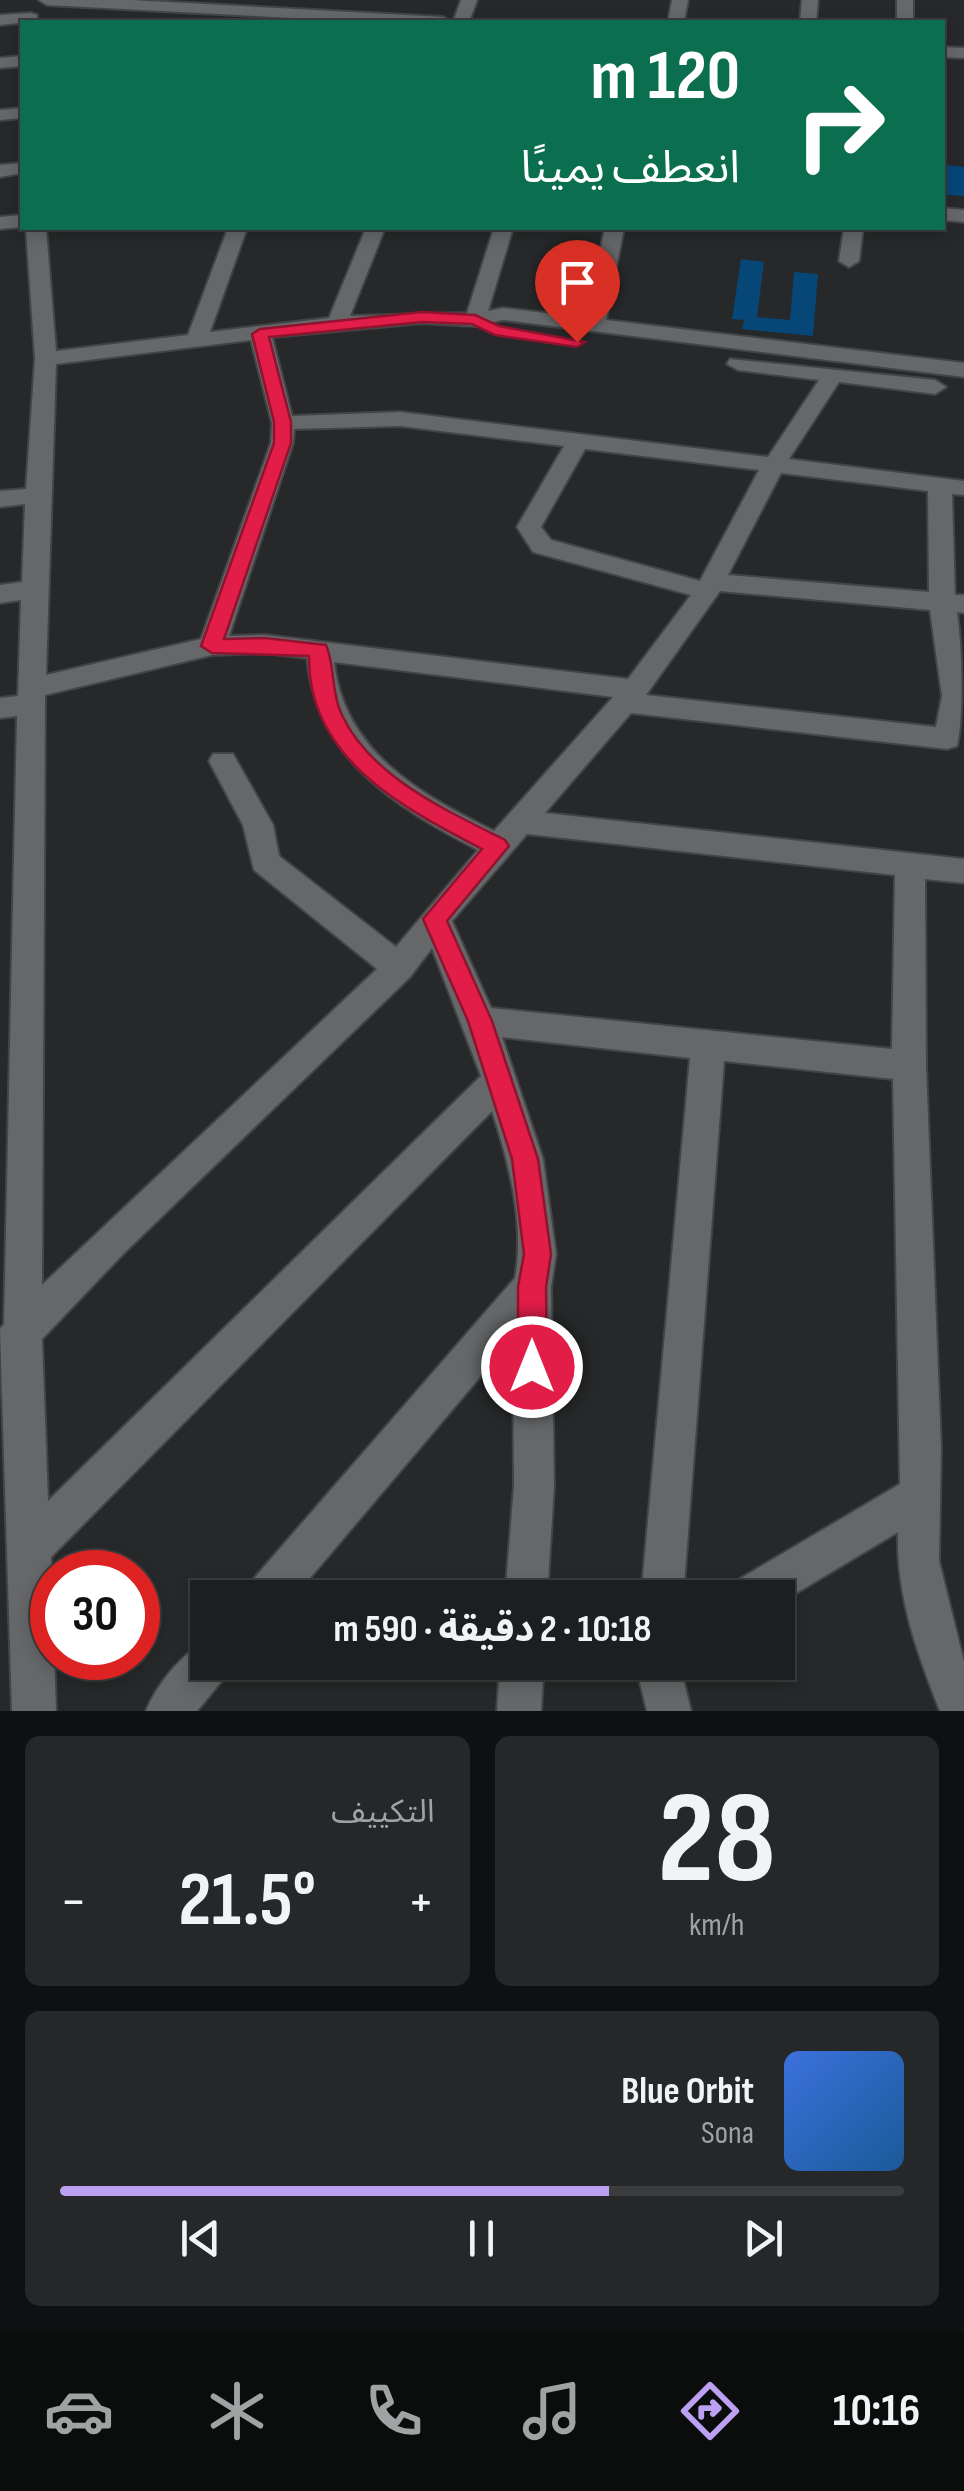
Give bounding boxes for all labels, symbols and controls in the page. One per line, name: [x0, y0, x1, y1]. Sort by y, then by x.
text: 120 m: [590, 35, 740, 119]
icon: right: [775, 60, 905, 190]
text: انعطف يمينًا: [520, 141, 740, 196]
pin: [535, 240, 620, 343]
icon: arrive: [550, 255, 605, 310]
position arrow: [480, 1315, 584, 1419]
speed limit sign: 30: [30, 1550, 160, 1680]
text: 10:18 · 2 دقيقة · 590 m: [334, 1607, 651, 1652]
text: 28: [658, 1763, 776, 1919]
text: التكييف: [331, 1793, 435, 1832]
text: 21.5°: [178, 1856, 316, 1947]
text: −: [60, 1869, 87, 1936]
text: +: [408, 1869, 435, 1936]
text: km/h: [689, 1906, 744, 1945]
text: Blue Orbit: [621, 2069, 754, 2114]
text: Sona: [701, 2114, 754, 2153]
icon: previous: [173, 2211, 228, 2266]
icon: pause: [454, 2211, 509, 2266]
icon: next: [736, 2211, 791, 2266]
icon: car: [44, 2376, 114, 2446]
icon: climate: [202, 2376, 272, 2446]
icon: phone: [359, 2376, 429, 2446]
icon: music: [517, 2376, 587, 2446]
icon: directions: [675, 2376, 745, 2446]
text: 10:16: [833, 2384, 920, 2439]

